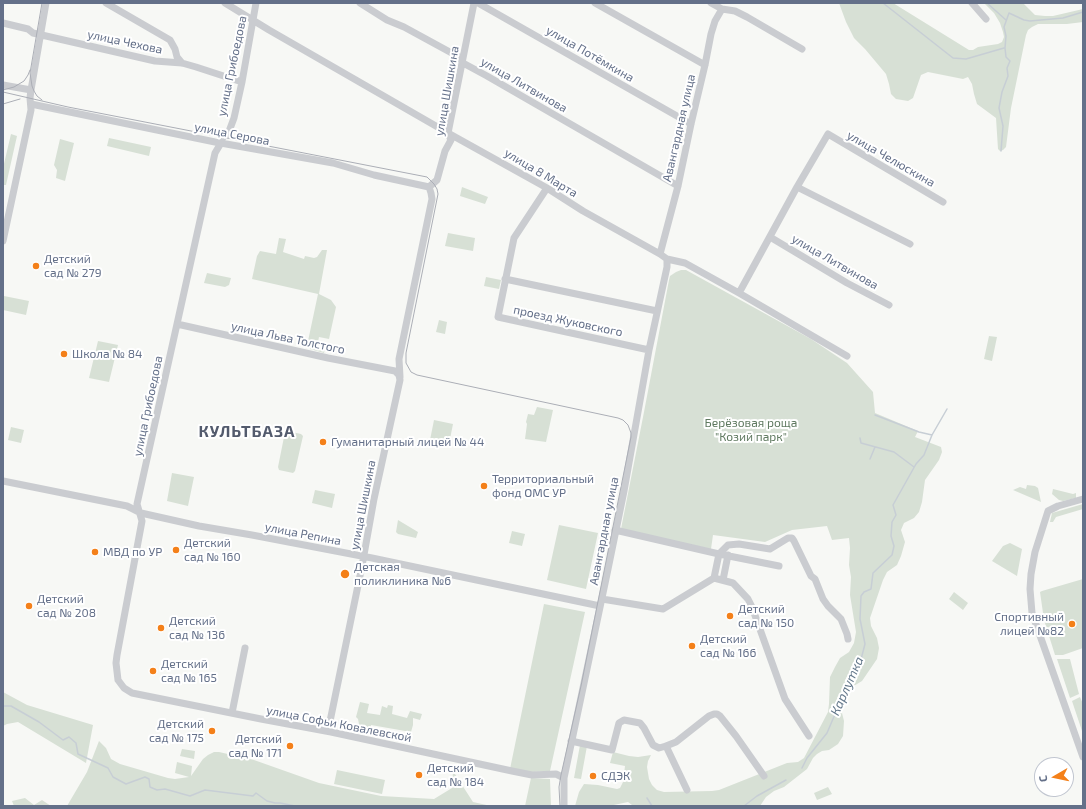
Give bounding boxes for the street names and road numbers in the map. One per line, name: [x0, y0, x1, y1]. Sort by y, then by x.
street label: улица Грибоедова: [214, 14, 250, 118]
street label: улица Потёмкина: [543, 23, 637, 85]
street label: улица Чехова: [86, 27, 164, 57]
street label: улица Шишкина: [432, 45, 462, 137]
street label: улица Литвинова: [478, 54, 570, 116]
street label: Авангардная улица: [660, 73, 698, 183]
street label: улица Серова: [193, 120, 271, 148]
street label: улица Челюскина: [844, 128, 938, 190]
street label: улица 8 Марта: [502, 146, 580, 200]
street label: улица Литвинова: [789, 231, 881, 293]
street label: проезд Жуковского: [512, 302, 624, 340]
street label: улица Льва Толстого: [230, 319, 346, 357]
street label: улица Грибоедова: [130, 354, 166, 458]
street label: улица Шишкина: [347, 459, 379, 551]
street label: Авангардная улица: [586, 476, 622, 586]
street label: улица Репина: [264, 520, 342, 548]
street label: улица Софьи Ковалевской: [265, 703, 413, 745]

